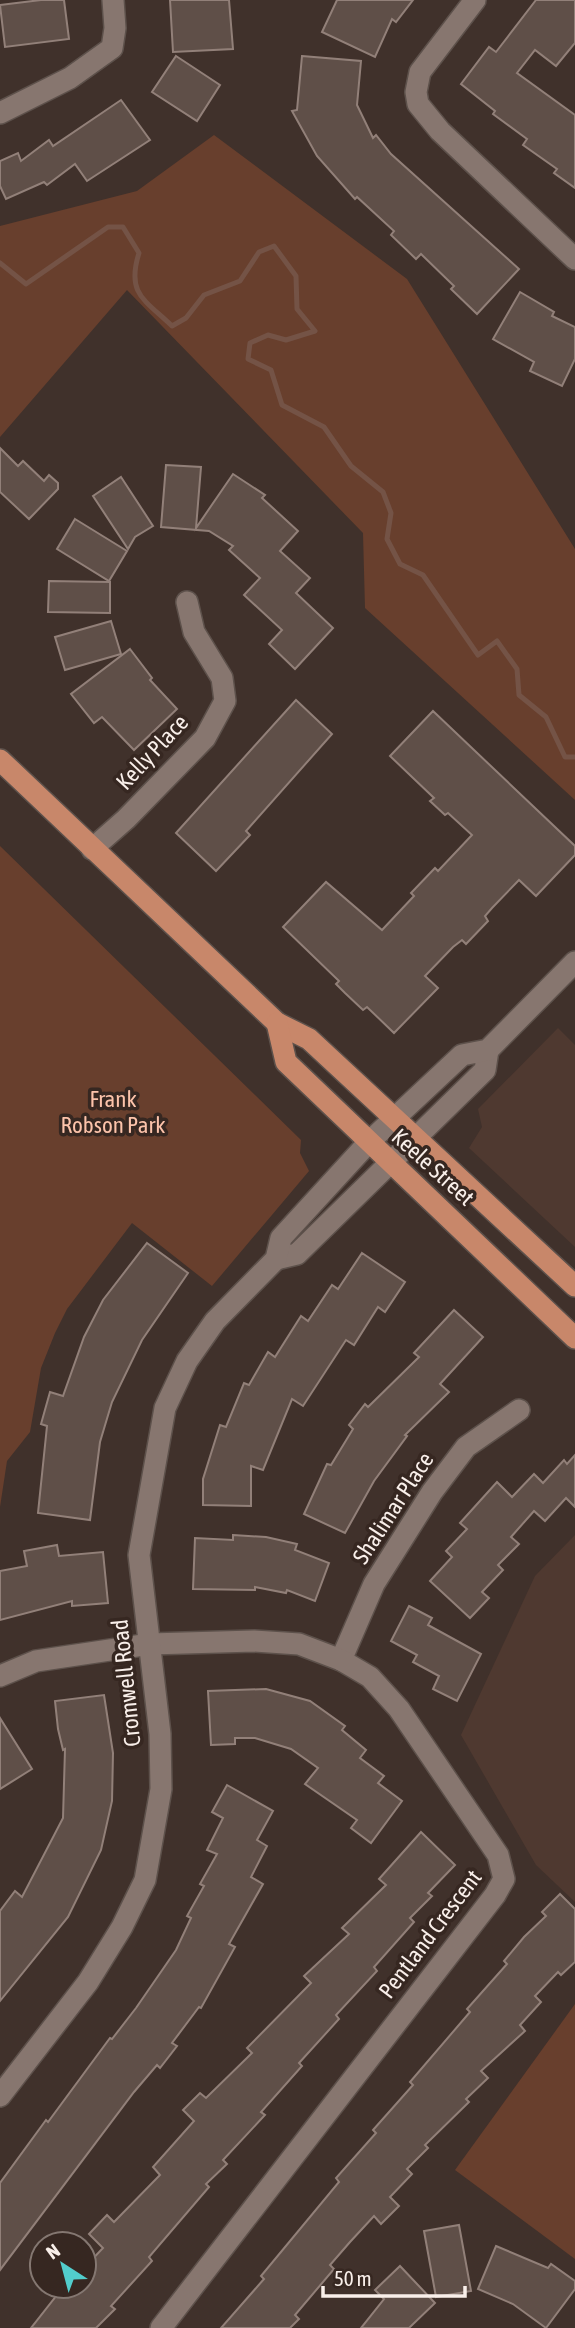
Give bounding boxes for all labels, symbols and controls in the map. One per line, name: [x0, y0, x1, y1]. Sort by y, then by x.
street label: Kelly Place: [111, 709, 193, 795]
park label: Frank Robson Park: [61, 1086, 165, 1138]
street label: Keele Street: [387, 1123, 479, 1211]
street label: Shalimar Place: [347, 1448, 439, 1568]
street label: Cromwell Road: [106, 1618, 146, 1748]
street label: Pentland Crescent: [373, 1865, 487, 2003]
north arrow: [28, 2230, 98, 2300]
text: N: [42, 2239, 64, 2263]
scale bar: [323, 2254, 465, 2298]
text: 50 m: [334, 2266, 372, 2290]

